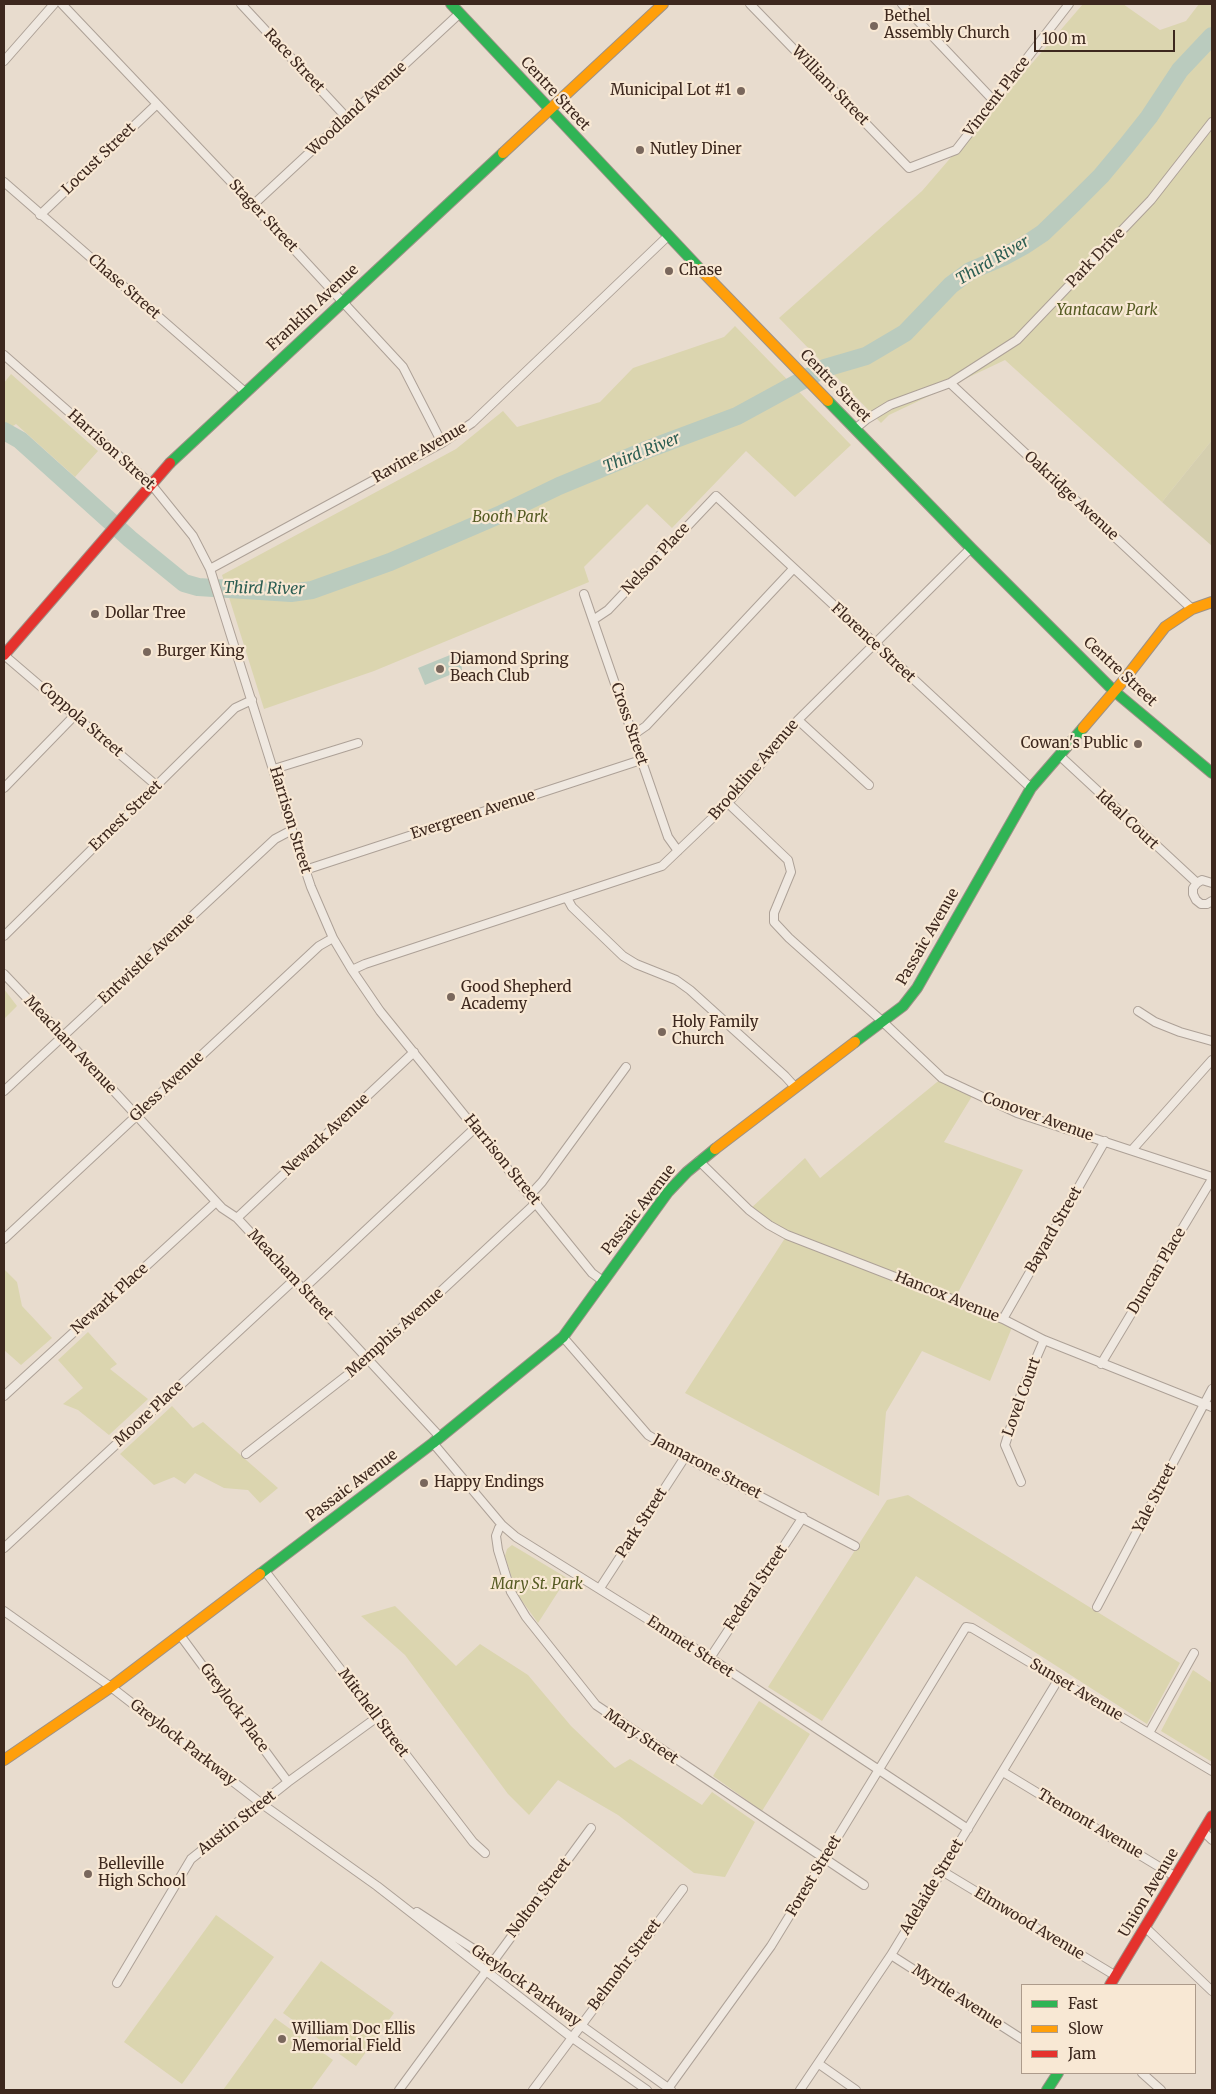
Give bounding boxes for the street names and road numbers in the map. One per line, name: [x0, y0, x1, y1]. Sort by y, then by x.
street label: Race Street: [260, 25, 328, 97]
street label: William Street: [788, 43, 872, 129]
street label: Vincent Place: [960, 53, 1034, 141]
street label: Centre Street: [516, 54, 594, 134]
street label: Woodland Avenue: [303, 58, 411, 160]
street label: Locust Street: [59, 119, 139, 199]
street label: Stager Street: [225, 176, 301, 256]
street label: Park Drive: [1063, 224, 1129, 292]
street label: Chase Street: [84, 251, 164, 323]
street label: Franklin Avenue: [264, 261, 362, 355]
street label: Centre Street: [796, 346, 874, 426]
street label: Harrison Street: [64, 406, 158, 494]
street label: Ravine Avenue: [370, 419, 470, 487]
street label: Oakridge Avenue: [1020, 448, 1122, 544]
street label: Nelson Place: [618, 520, 694, 598]
street label: Florence Street: [827, 599, 919, 687]
street label: Centre Street: [1080, 633, 1160, 711]
street label: Coppola Street: [35, 679, 127, 761]
street label: Cross Street: [607, 680, 651, 768]
street label: Brookline Avenue: [706, 716, 802, 824]
street label: Harrison Street: [265, 764, 315, 876]
street label: Ernest Street: [86, 777, 166, 855]
street label: Evergreen Avenue: [409, 786, 537, 844]
street label: Ideal Court: [1092, 787, 1162, 853]
street label: Passaic Avenue: [893, 885, 963, 989]
street label: Entwistle Avenue: [95, 910, 199, 1008]
street label: Meacham Avenue: [20, 992, 120, 1098]
street label: Gless Avenue: [126, 1048, 208, 1126]
street label: Conover Avenue: [980, 1089, 1096, 1145]
street label: Newark Avenue: [279, 1090, 373, 1180]
street label: Harrison Street: [460, 1111, 544, 1209]
street label: Passaic Avenue: [598, 1161, 680, 1259]
street label: Bayard Street: [1022, 1184, 1086, 1276]
street label: Duncan Place: [1124, 1225, 1190, 1317]
street label: Meacham Street: [243, 1226, 337, 1324]
street label: Newark Place: [68, 1260, 152, 1338]
street label: Hancox Avenue: [892, 1268, 1002, 1326]
street label: Memphis Avenue: [343, 1285, 447, 1381]
street label: Lovel Court: [999, 1355, 1045, 1439]
street label: Moore Place: [111, 1377, 187, 1451]
street label: Jannarone Street: [650, 1431, 764, 1503]
street label: Passaic Avenue: [303, 1446, 401, 1526]
street label: Yale Street: [1130, 1460, 1180, 1536]
street label: Park Street: [613, 1485, 671, 1561]
street label: Federal Street: [721, 1542, 791, 1634]
street label: Emmet Street: [643, 1612, 737, 1682]
street label: Sunset Avenue: [1026, 1655, 1126, 1725]
street label: Greylock Place: [196, 1660, 272, 1756]
street label: Mitchell Street: [334, 1665, 412, 1761]
street label: Greylock Parkway: [126, 1696, 240, 1790]
street label: Mary Street: [601, 1706, 681, 1768]
street label: Tremont Avenue: [1034, 1785, 1146, 1863]
street label: Austin Street: [194, 1787, 280, 1859]
street label: Forest Street: [783, 1832, 845, 1920]
street label: Adelaide Street: [896, 1836, 968, 1938]
street label: Union Avenue: [1115, 1845, 1183, 1941]
street label: Nolton Street: [503, 1855, 575, 1941]
street label: Elmwood Avenue: [971, 1884, 1087, 1964]
street label: Belmohr Street: [585, 1916, 665, 2014]
street label: Greylock Parkway: [468, 1941, 584, 2031]
street label: Myrtle Avenue: [908, 1961, 1006, 2033]

